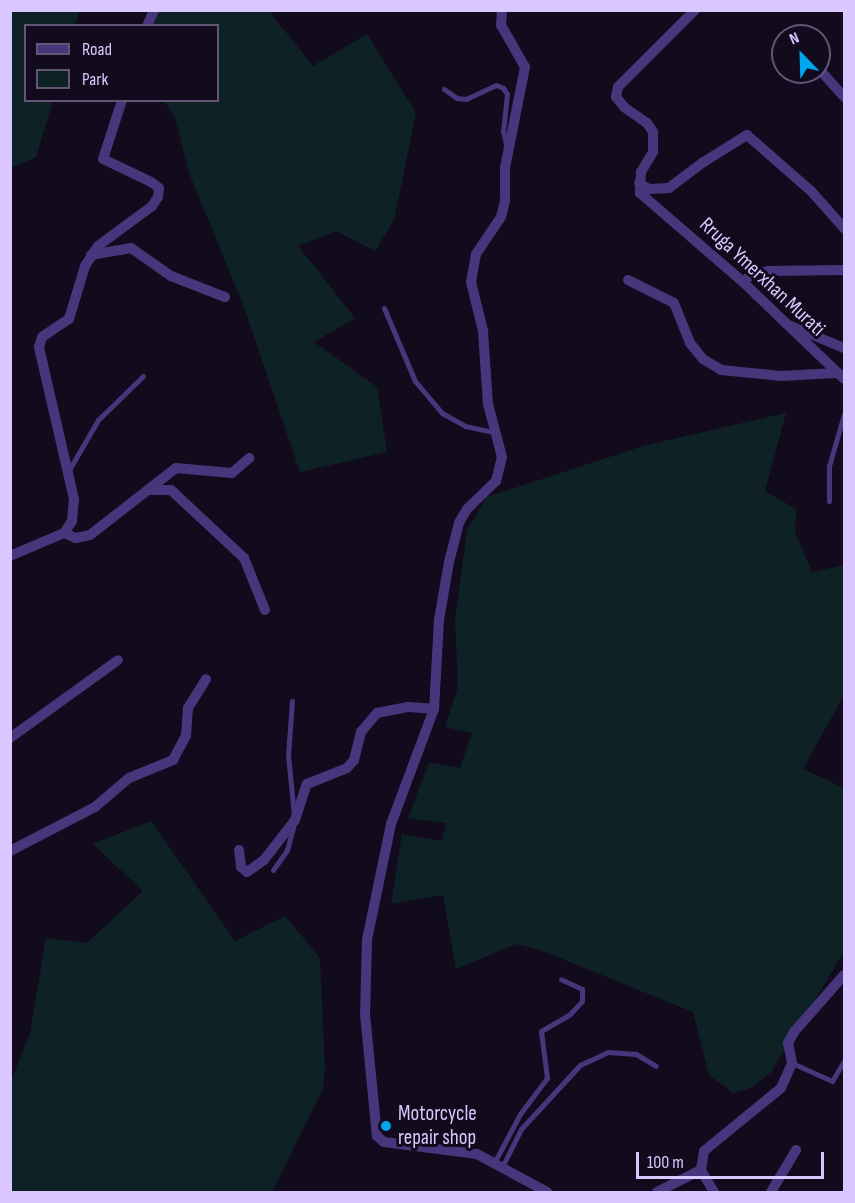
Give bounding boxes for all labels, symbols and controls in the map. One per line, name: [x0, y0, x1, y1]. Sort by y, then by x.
legend: [24, 24, 219, 102]
north arrow: [771, 24, 831, 84]
text: N: [787, 28, 802, 49]
text: Road: [82, 39, 112, 60]
text: Park: [82, 69, 108, 90]
street label: Rruga Ymerxhan Murati: [694, 212, 830, 342]
place label: Motorcycle repair shop: [398, 1101, 477, 1151]
marker: Motorcycle repair shop: [379, 1119, 393, 1133]
scale bar: [639, 1140, 826, 1178]
text: 100 m: [647, 1152, 684, 1173]

